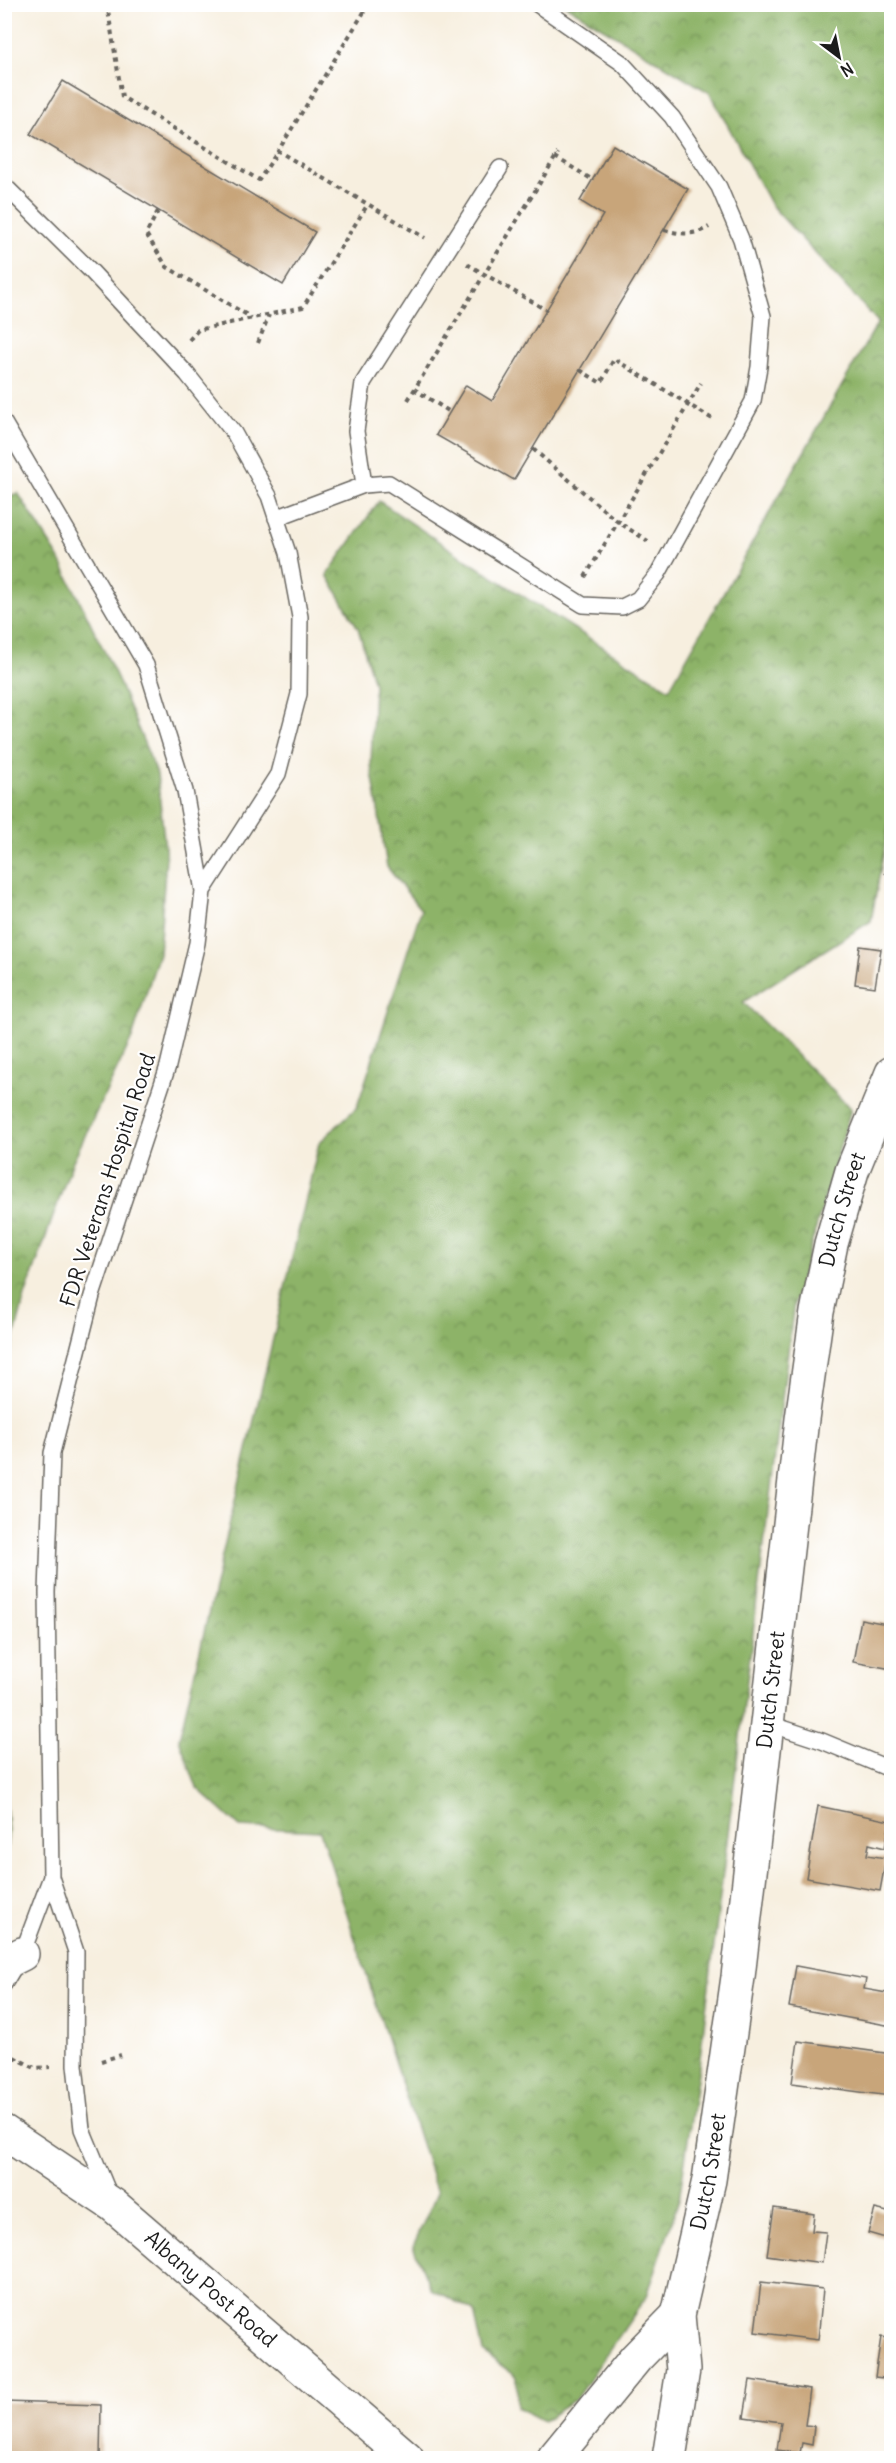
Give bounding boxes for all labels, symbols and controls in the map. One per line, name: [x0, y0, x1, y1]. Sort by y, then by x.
north arrow: [809, 27, 869, 87]
text: N: [837, 58, 857, 81]
street label: FDR Veterans Hospital Road: [54, 1050, 161, 1310]
street label: Dutch Street: [813, 1148, 871, 1269]
street label: Dutch Street: [750, 1630, 791, 1750]
street label: Dutch Street: [684, 2111, 731, 2233]
street label: Albany Post Road: [139, 2224, 283, 2353]

